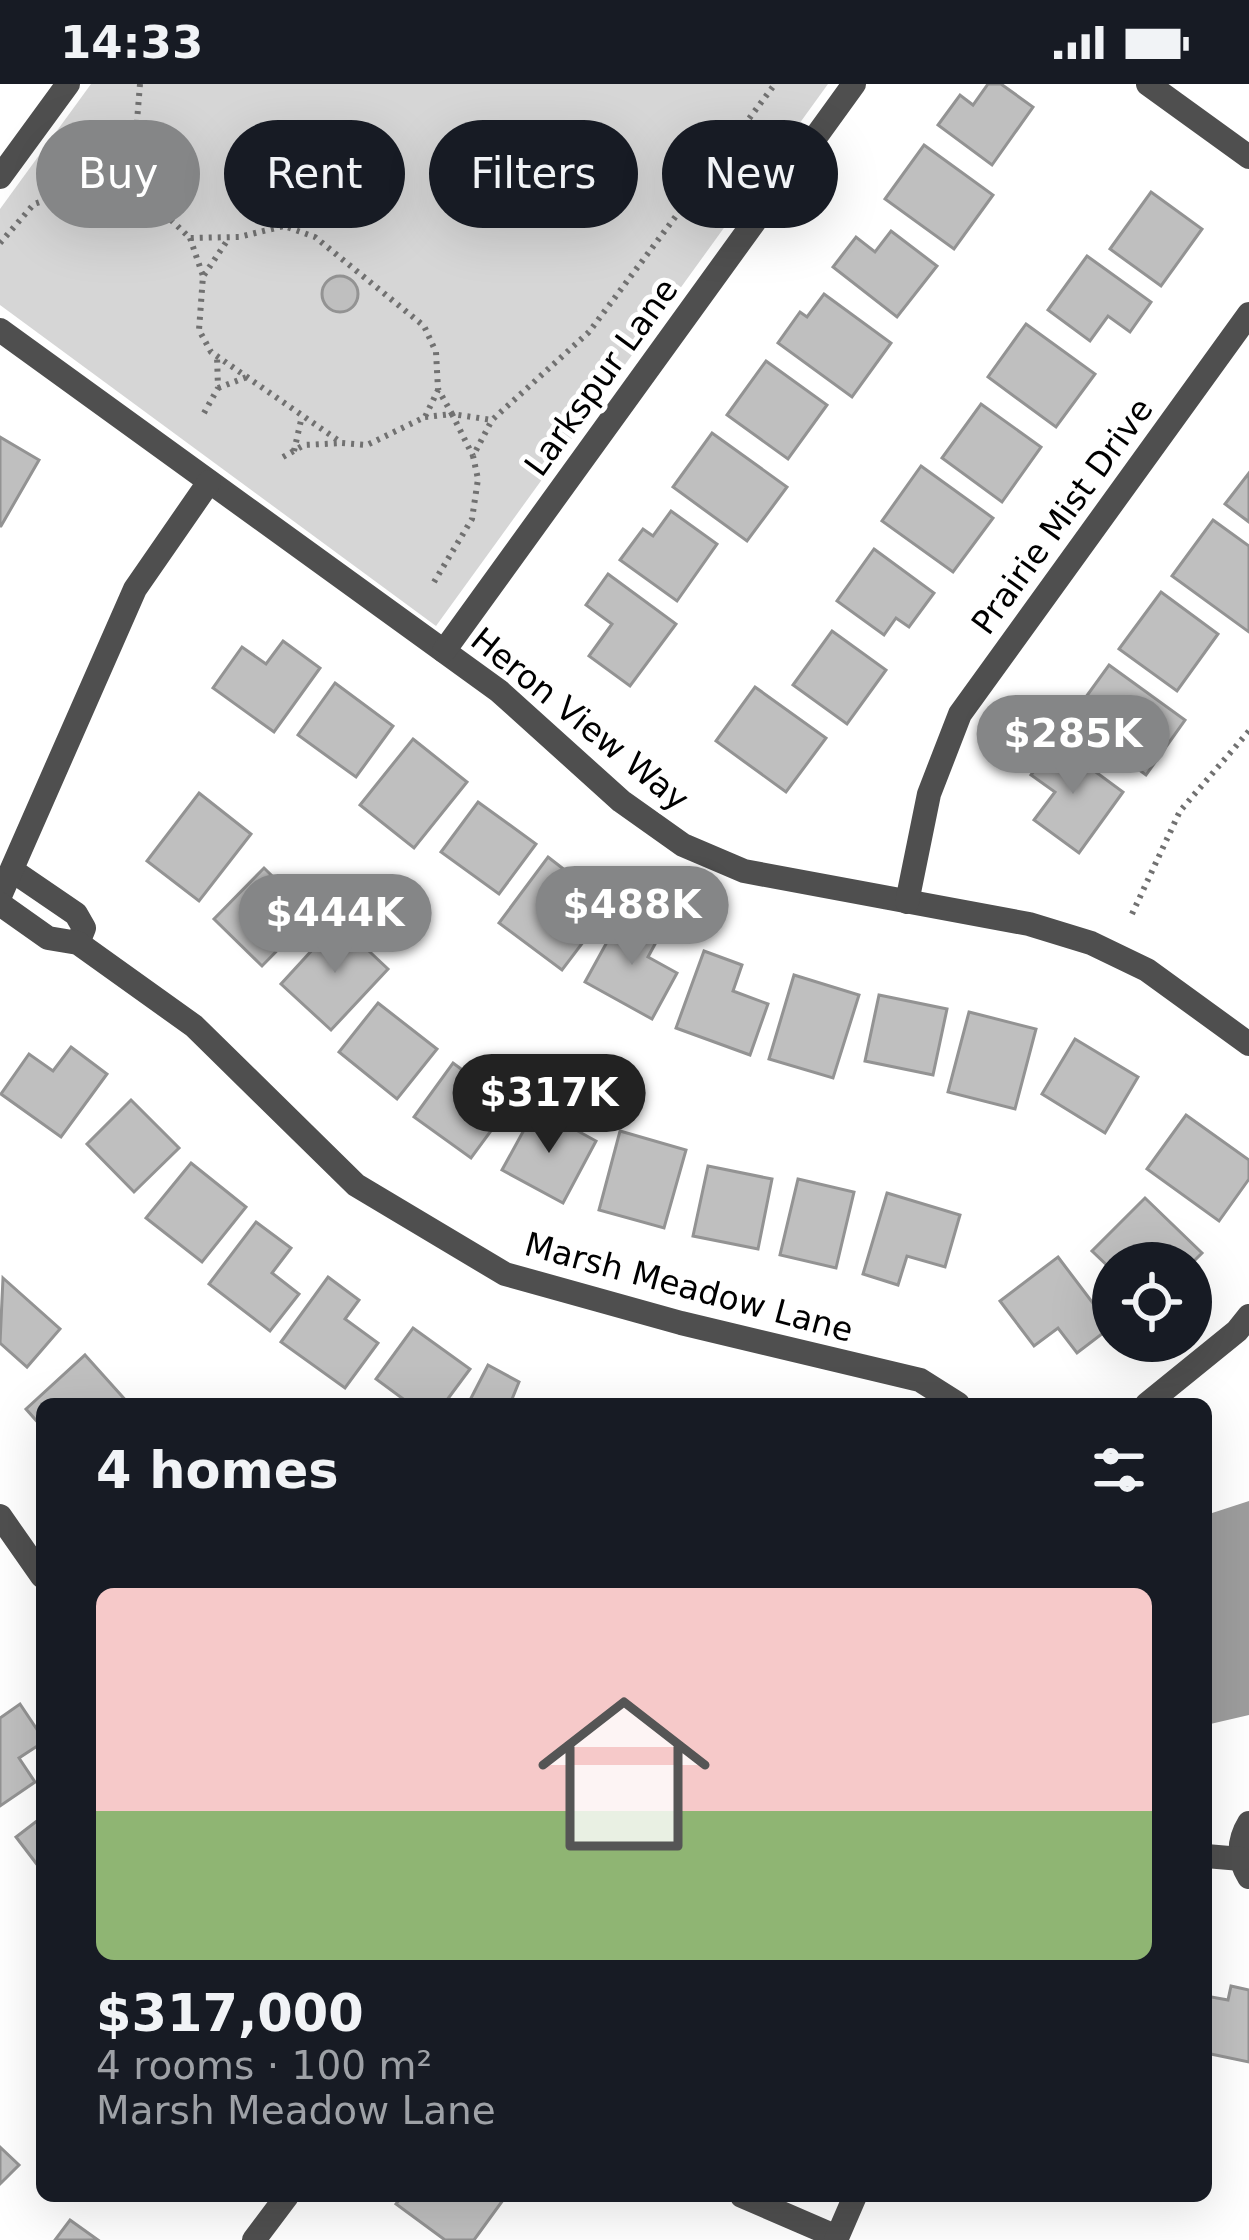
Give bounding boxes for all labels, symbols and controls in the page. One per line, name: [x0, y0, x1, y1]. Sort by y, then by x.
text: 14:33: [60, 16, 203, 69]
chip: Buy: [36, 120, 200, 228]
chip: Rent: [224, 120, 405, 228]
chip: Filters: [429, 120, 638, 228]
chip: New: [662, 120, 838, 228]
street label: Larkspur Lane: [516, 271, 686, 483]
street label: Prairie Mist Drive: [963, 390, 1161, 642]
street label: Heron View Way: [463, 619, 697, 819]
pin: $285K: [989, 695, 1157, 797]
text: $285K: [1004, 711, 1142, 756]
pin: $488K: [548, 866, 716, 968]
pin: $444K: [251, 874, 419, 976]
text: $488K: [563, 882, 701, 927]
text: $444K: [266, 890, 404, 935]
pin: $317K: [465, 1054, 633, 1156]
text: $317K: [480, 1070, 618, 1115]
street label: Marsh Meadow Lane: [521, 1224, 857, 1350]
map controls: [1092, 1242, 1212, 1362]
button: locate: [1092, 1242, 1212, 1362]
icon: filters: [1086, 1437, 1152, 1503]
text: 4 homes: [96, 1441, 339, 1500]
icon: home: [516, 1666, 732, 1882]
text: $317,000: [96, 1984, 364, 2043]
text: 4 rooms · 100 m²: [96, 2043, 432, 2088]
text: Marsh Meadow Lane: [96, 2088, 496, 2133]

